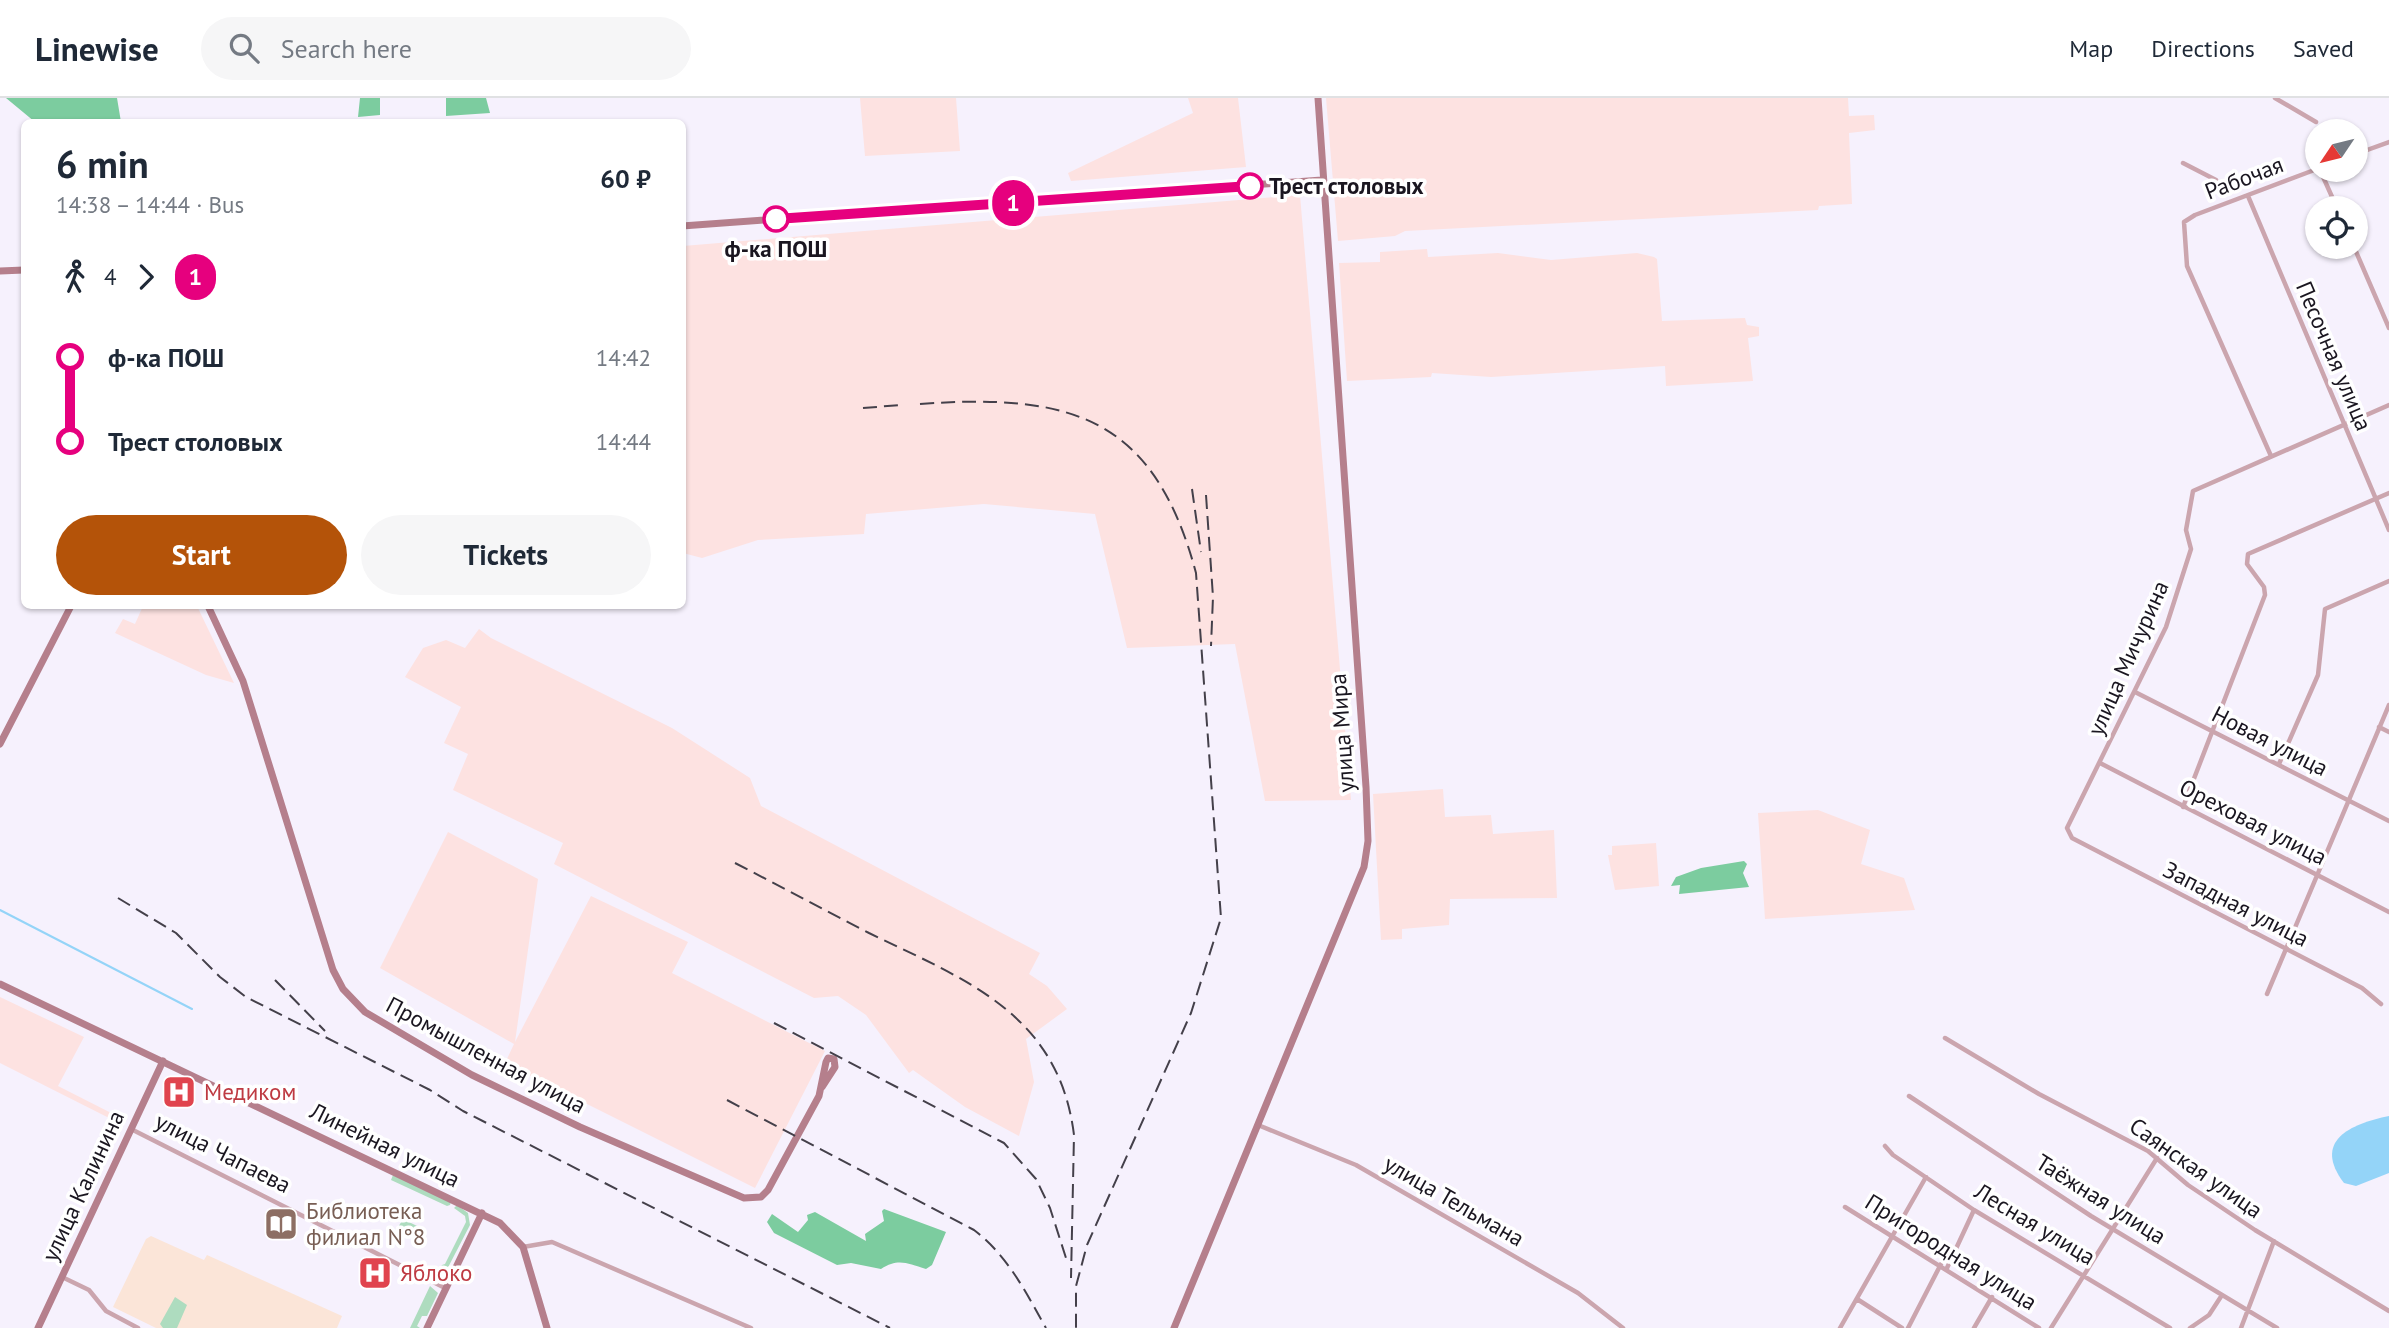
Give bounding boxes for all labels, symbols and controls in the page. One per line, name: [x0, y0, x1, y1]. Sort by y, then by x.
search box: [201, 17, 691, 80]
text: Linewise: [35, 27, 159, 70]
icon: search: [225, 29, 263, 67]
text: Search here: [281, 32, 412, 65]
text: Map: [2069, 33, 2113, 64]
text: Directions: [2151, 33, 2255, 64]
text: Saved: [2293, 33, 2354, 64]
north arrow: [2305, 119, 2368, 182]
map controls: [2305, 119, 2368, 259]
text: 6 min: [56, 139, 149, 188]
street label: Рабочая: [2200, 149, 2287, 206]
text: 60 ₽: [600, 162, 651, 195]
place label: Трест столовых: [1269, 171, 1424, 200]
marker: Трест столовых: [1237, 173, 1263, 199]
line badge: 1: [990, 180, 1036, 226]
text: 1: [1006, 187, 1020, 218]
text: 14:38 – 14:44 · Bus: [56, 190, 244, 219]
button: locate: [2305, 196, 2368, 259]
marker: ф-ка ПОШ: [763, 206, 789, 232]
place label: ф-ка ПОШ: [725, 234, 827, 263]
icon: walk: [56, 258, 94, 296]
icon: forward: [127, 258, 165, 296]
text: 1: [189, 261, 202, 292]
text: 4: [104, 262, 117, 291]
street label: Песочная улица: [2290, 277, 2379, 435]
text: ф-ка ПОШ: [108, 341, 224, 374]
text: 14:42: [596, 343, 651, 372]
text: Трест столовых: [108, 425, 283, 458]
text: 14:44: [596, 427, 651, 456]
button: Start: [56, 515, 347, 595]
button: Tickets: [361, 515, 651, 595]
street label: улица Мичурина: [2080, 576, 2175, 740]
street label: улица Мира: [1323, 673, 1360, 794]
street label: Новая улица: [2207, 699, 2333, 782]
street label: Ореховая улица: [2175, 772, 2332, 871]
street label: Западная улица: [2159, 854, 2314, 953]
street label: Промышленная улица: [381, 990, 591, 1119]
hospital icon: Медиком: [160, 1073, 198, 1111]
place label: Медиком: [204, 1077, 296, 1106]
street label: Линейная улица: [305, 1095, 465, 1193]
street label: улица Калинина: [35, 1106, 130, 1266]
street label: улица Чапаева: [151, 1106, 296, 1199]
street label: Саянская улица: [2124, 1111, 2269, 1224]
street label: Таёжная улица: [2031, 1147, 2172, 1250]
street label: улица Тельмана: [1379, 1149, 1530, 1252]
street label: Лесная улица: [1969, 1176, 2101, 1271]
street label: Пригородная улица: [1860, 1187, 2043, 1316]
place label: Библиотека филиал N°8: [306, 1196, 425, 1251]
library icon: Библиотека филиал N°8: [262, 1205, 300, 1243]
hospital icon: Яблоко: [356, 1254, 394, 1292]
place label: Яблоко: [400, 1258, 472, 1287]

